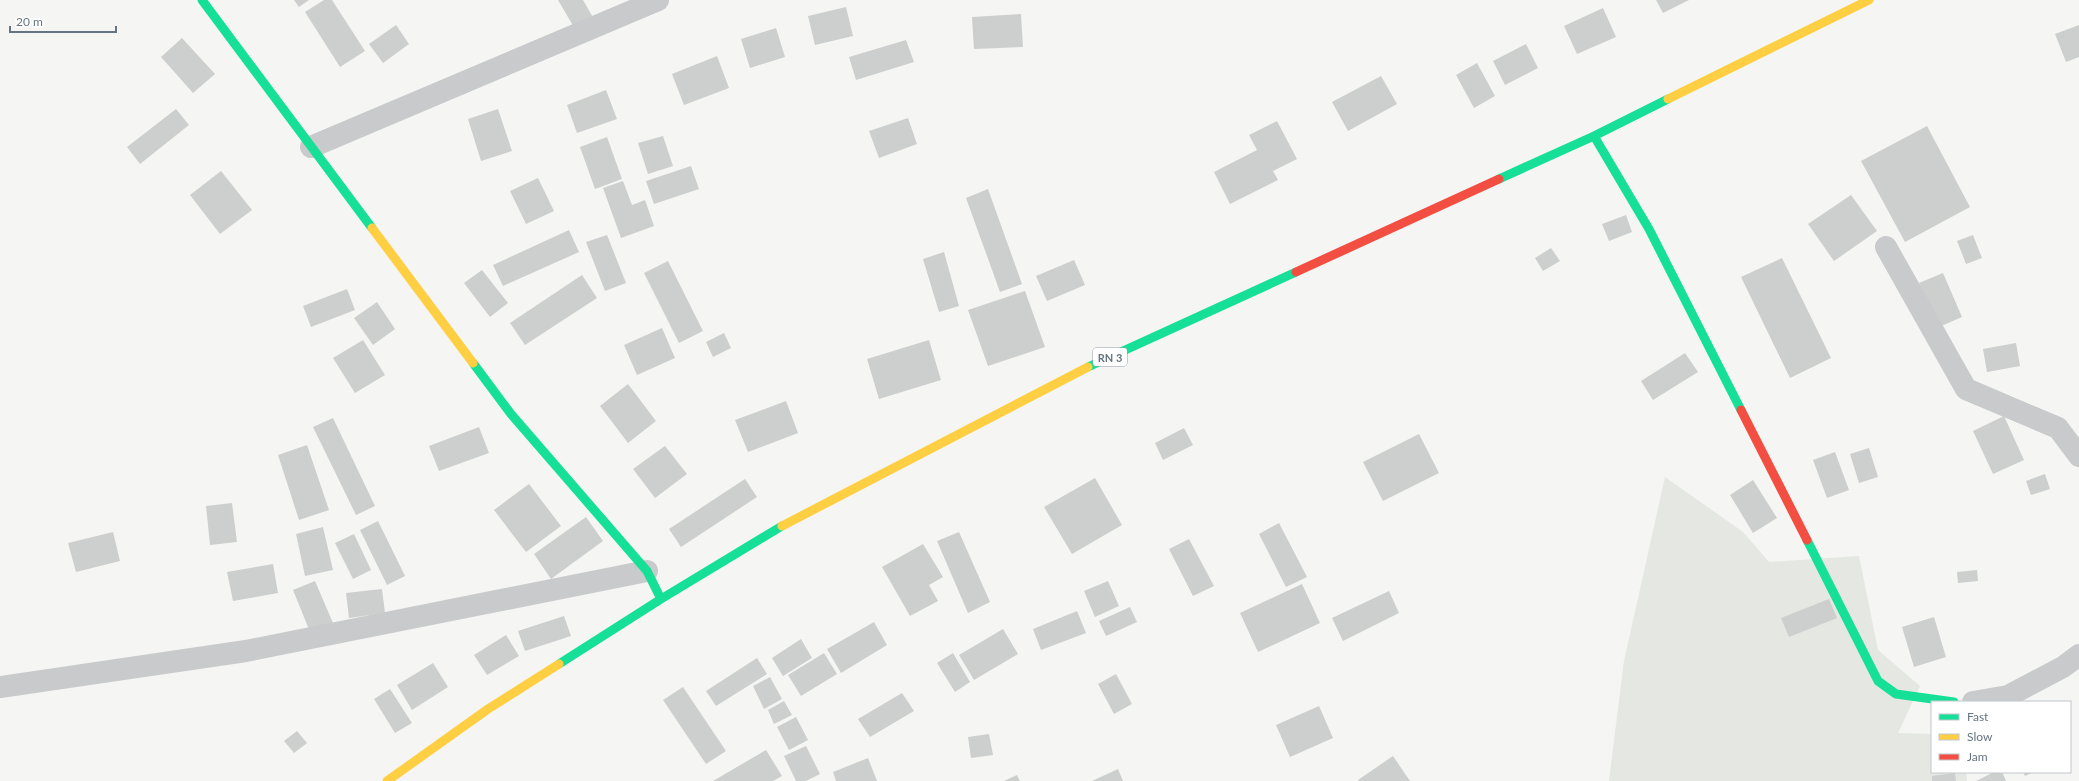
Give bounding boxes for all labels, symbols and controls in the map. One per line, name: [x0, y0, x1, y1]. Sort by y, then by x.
scale bar: [10, 8, 116, 34]
text: 20 m: [16, 14, 43, 29]
road number: RN 3: [1093, 348, 1127, 366]
legend: [1931, 701, 2071, 773]
text: Fast: [1967, 709, 1989, 724]
text: Slow: [1967, 729, 1993, 744]
text: Jam: [1967, 749, 1988, 764]

